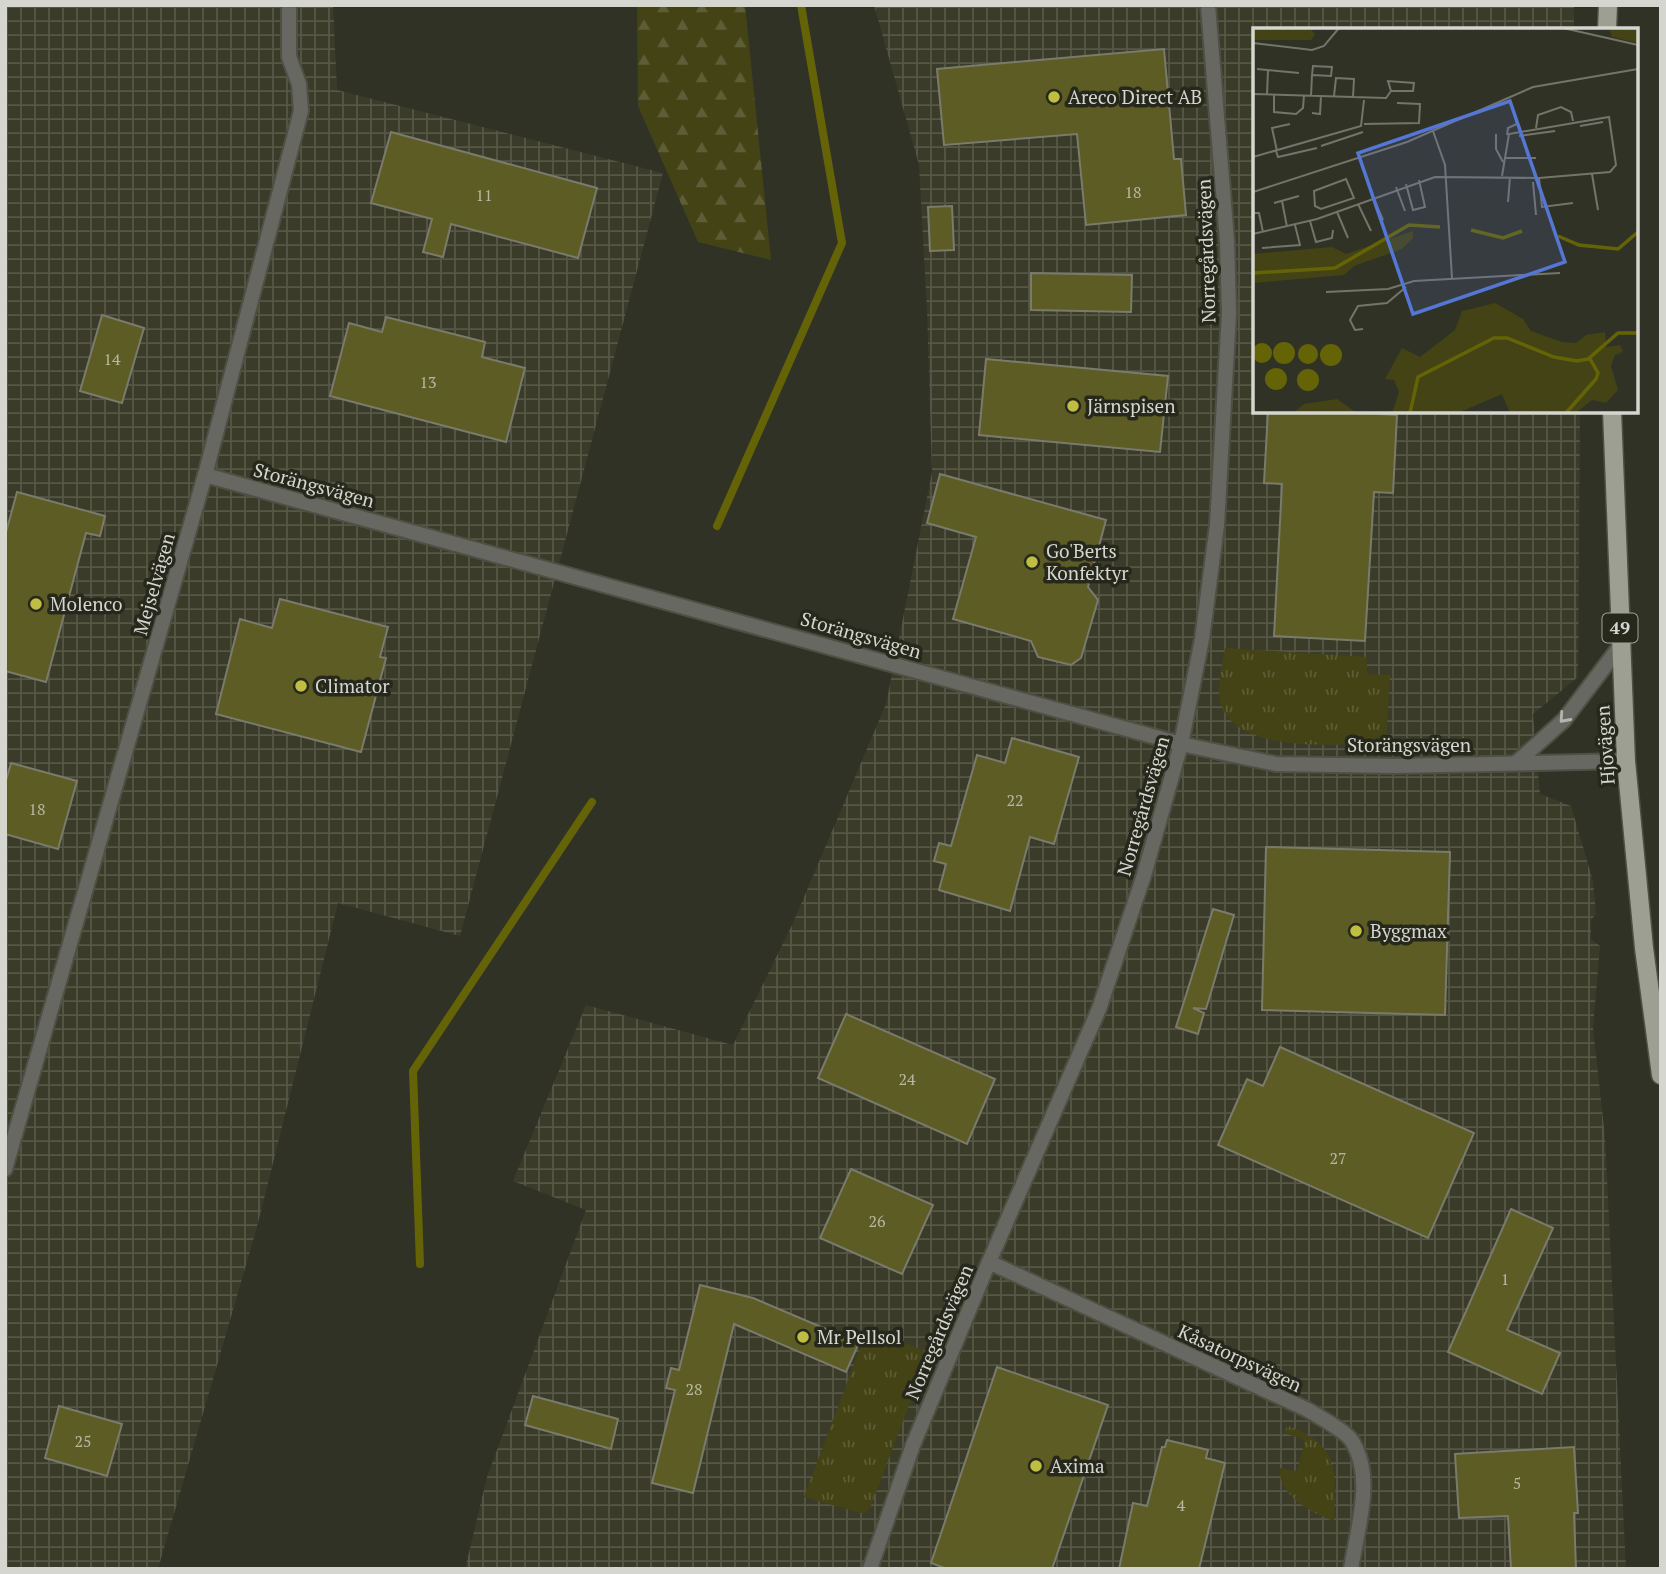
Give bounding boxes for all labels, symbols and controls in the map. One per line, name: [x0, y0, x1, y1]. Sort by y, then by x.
inset map: [1253, 28, 1638, 413]
place label: Areco Direct AB: [1068, 84, 1202, 109]
marker: Areco Direct AB: [1046, 89, 1062, 105]
street label: Norregårdsvägen: [1190, 178, 1221, 324]
house number: 18: [1124, 181, 1142, 203]
house number: 11: [475, 184, 493, 206]
house number: 14: [103, 348, 121, 370]
house number: 13: [419, 371, 437, 393]
place label: Järnspisen: [1087, 393, 1175, 418]
marker: Järnspisen: [1065, 398, 1081, 414]
street label: Storängsvägen: [251, 456, 377, 513]
street label: Mejselvägen: [127, 530, 180, 638]
place label: Go'Berts Konfektyr: [1046, 538, 1129, 585]
marker: Go'Berts Konfektyr: [1024, 554, 1040, 570]
place label: Molenco: [50, 591, 123, 616]
marker: Molenco: [28, 596, 44, 612]
street label: Storängsvägen: [798, 605, 924, 664]
road number: 49: [1602, 614, 1638, 642]
place label: Climator: [315, 673, 390, 698]
marker: Climator: [293, 678, 309, 694]
street label: Hjovägen: [1589, 704, 1620, 786]
one-way arrow: [1560, 710, 1572, 723]
street label: Storängsvägen: [1347, 732, 1471, 757]
street label: Norregårdsvägen: [1111, 733, 1174, 879]
house number: 22: [1006, 789, 1024, 811]
house number: 18: [28, 798, 46, 820]
place label: Byggmax: [1370, 918, 1447, 943]
marker: Byggmax: [1348, 923, 1364, 939]
house number: 24: [898, 1068, 916, 1090]
house number: 27: [1329, 1147, 1347, 1169]
house number: 26: [868, 1210, 886, 1232]
street label: Norregårdsvägen: [899, 1261, 978, 1403]
house number: 1: [1501, 1268, 1509, 1290]
street label: Kåsatorpsvägen: [1174, 1318, 1306, 1397]
place label: Mr Pellsol: [817, 1324, 902, 1349]
marker: Mr Pellsol: [795, 1329, 811, 1345]
house number: 28: [685, 1378, 703, 1400]
house number: 25: [74, 1430, 92, 1452]
place label: Axima: [1050, 1453, 1105, 1478]
marker: Axima: [1028, 1458, 1044, 1474]
house number: 5: [1513, 1472, 1521, 1494]
house number: 4: [1177, 1494, 1186, 1516]

